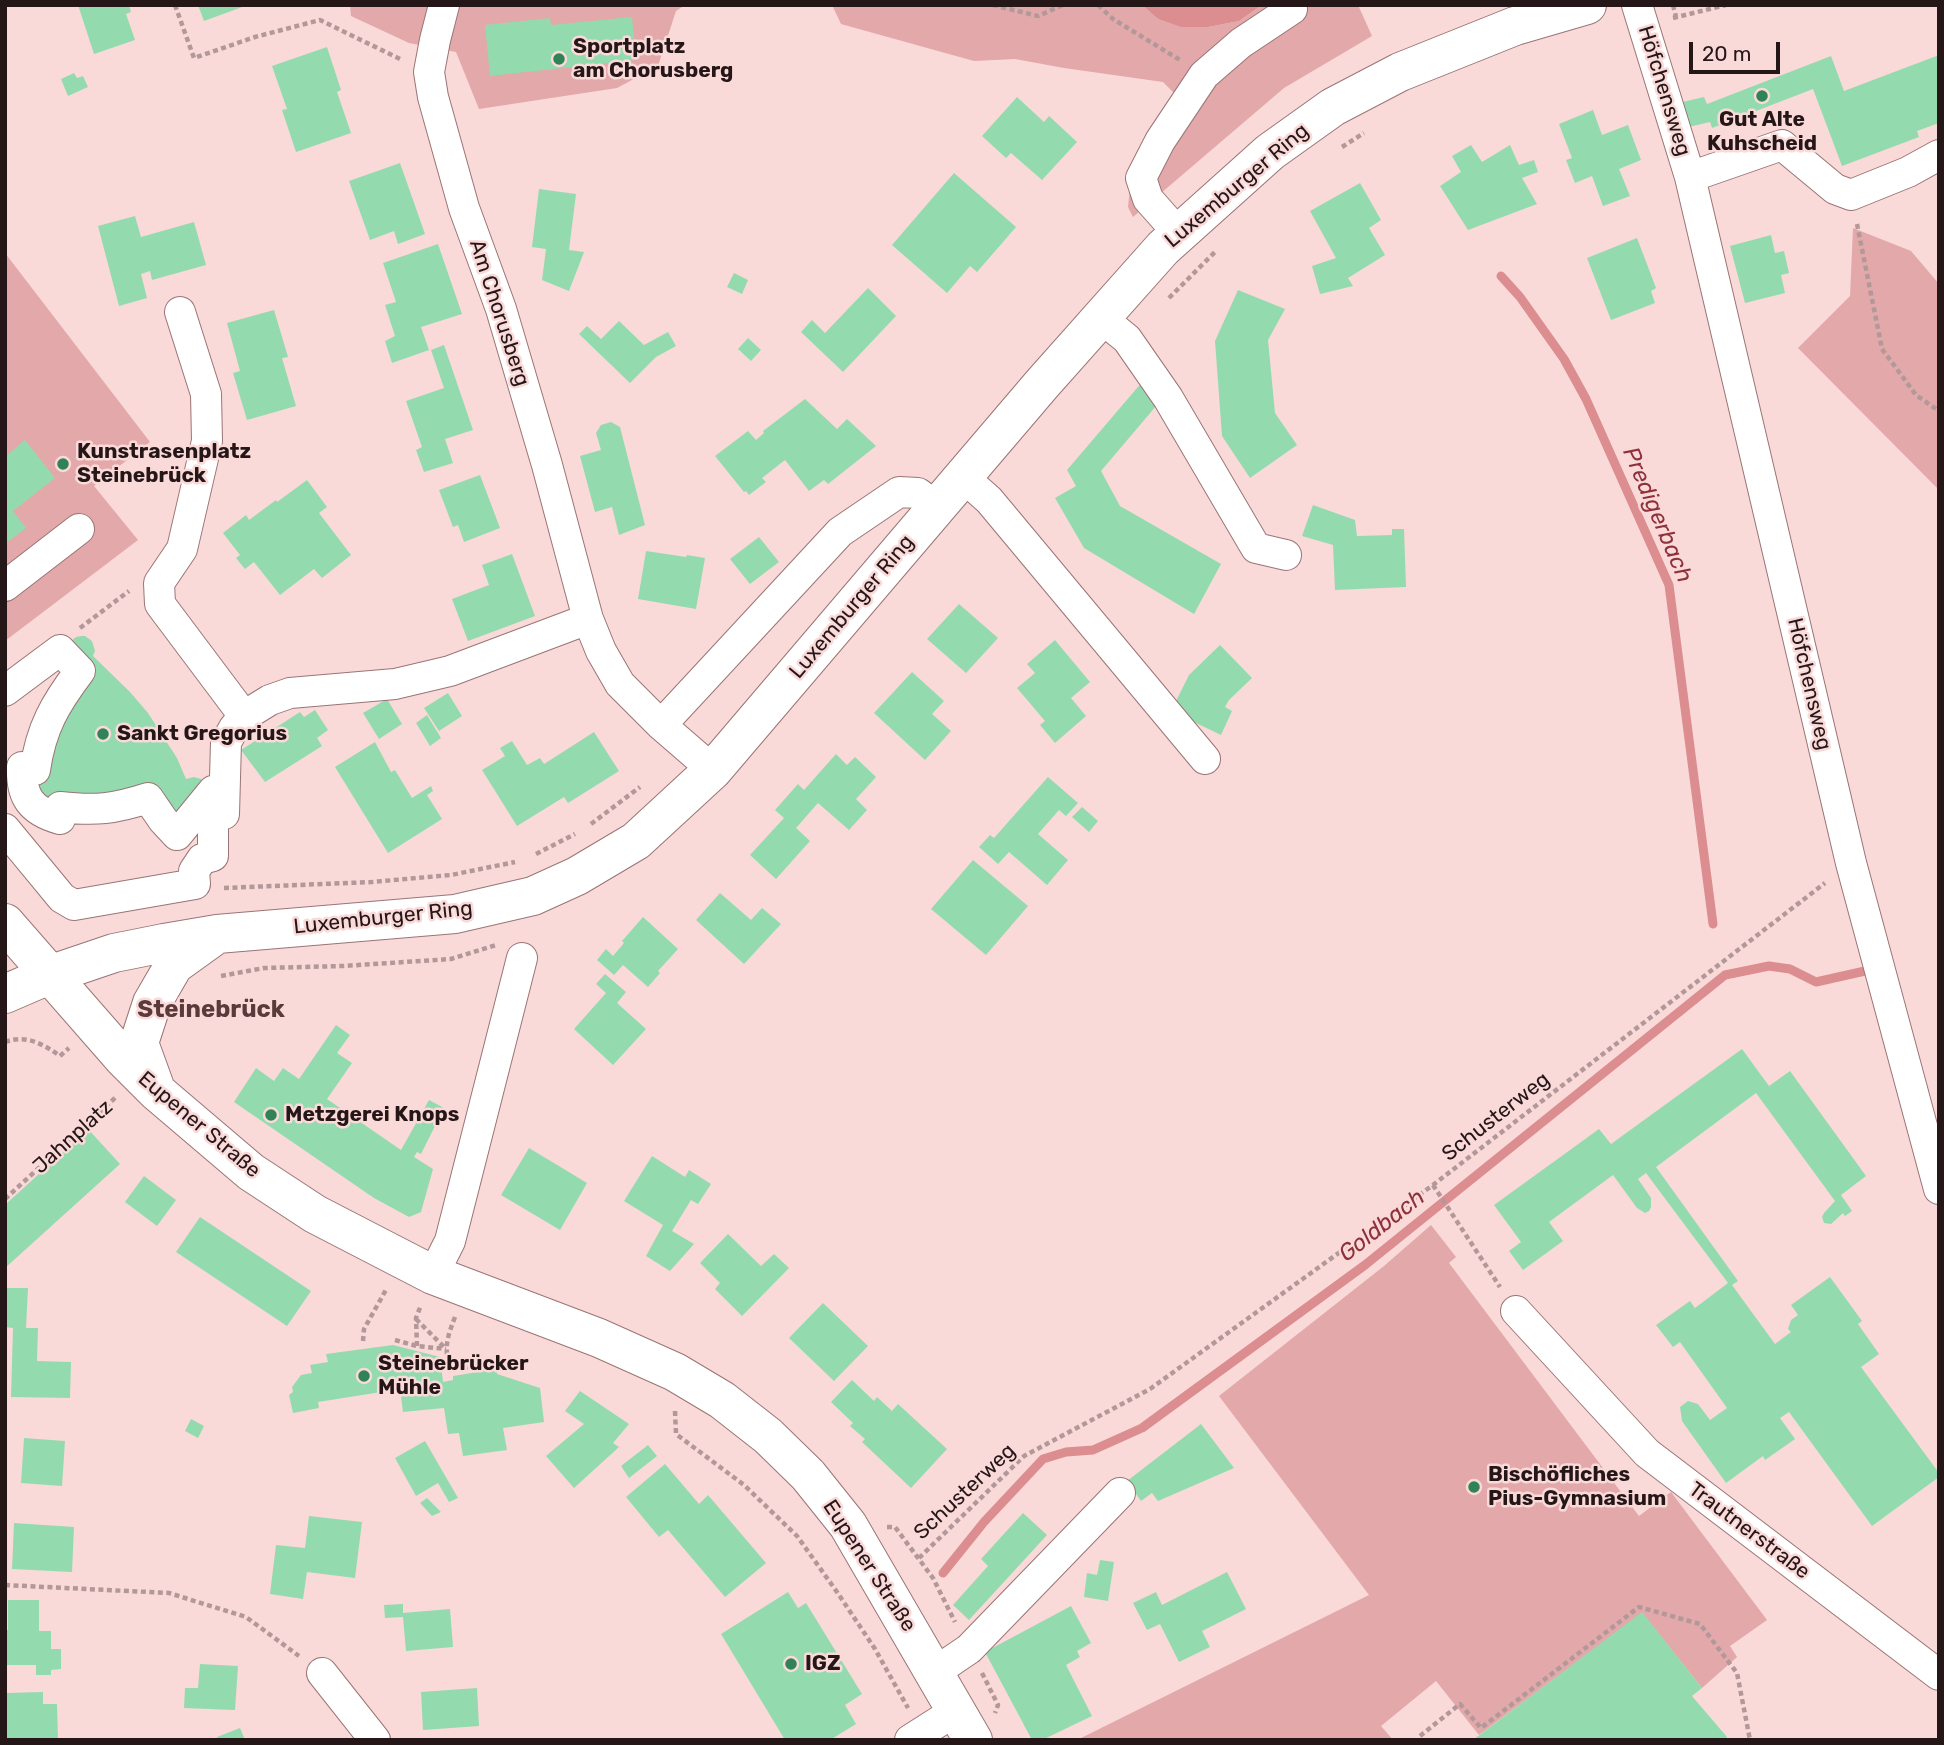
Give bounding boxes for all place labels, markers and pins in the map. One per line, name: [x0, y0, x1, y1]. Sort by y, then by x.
place label: Sportplatz am Chorusberg: [573, 34, 733, 84]
marker: Sportplatz am Chorusberg: [551, 51, 567, 67]
marker: Gut Alte Kuhscheid: [1754, 88, 1770, 104]
place label: Gut Alte Kuhscheid: [1707, 107, 1817, 157]
place label: Kunstrasenplatz Steinebrück: [77, 439, 251, 489]
marker: Kunstrasenplatz Steinebrück: [55, 456, 71, 472]
place label: Sankt Gregorius: [117, 721, 287, 747]
marker: Sankt Gregorius: [95, 726, 111, 742]
place label: Metzgerei Knops: [285, 1102, 459, 1128]
marker: Metzgerei Knops: [263, 1107, 279, 1123]
place label: Steinebrücker Mühle: [378, 1351, 529, 1401]
marker: Steinebrücker Mühle: [356, 1368, 372, 1384]
place label: Bischöfliches Pius-Gymnasium: [1488, 1462, 1666, 1512]
marker: Bischöfliches Pius-Gymnasium: [1466, 1479, 1482, 1495]
place label: IGZ: [805, 1651, 841, 1677]
marker: IGZ: [783, 1656, 799, 1672]

